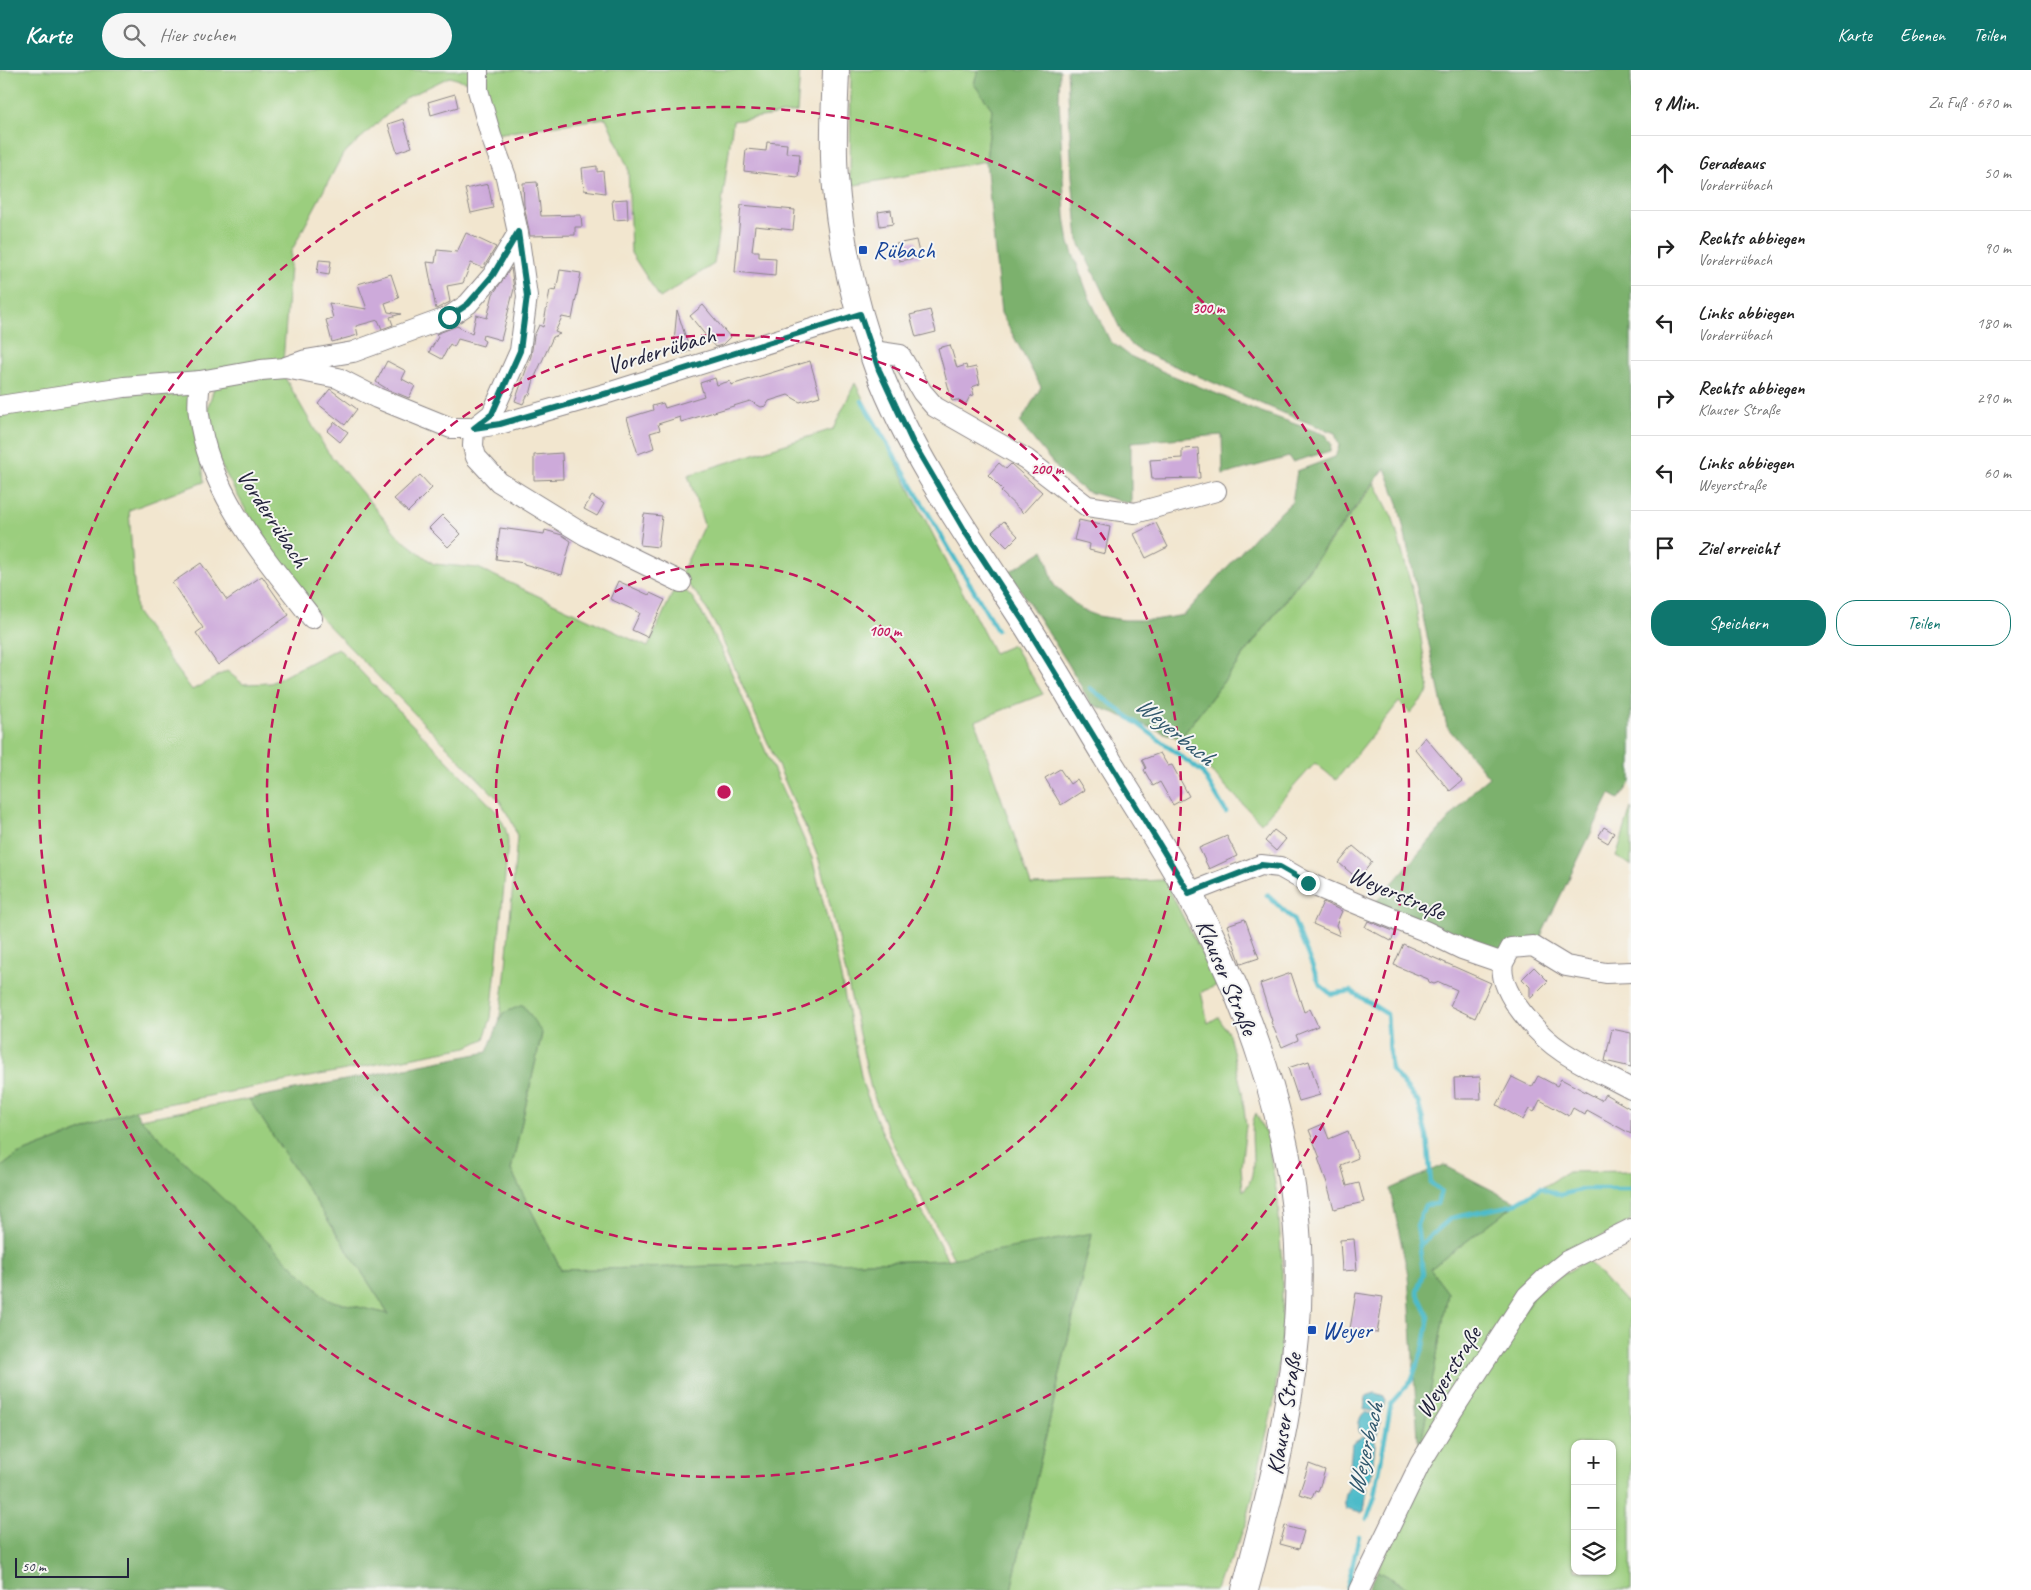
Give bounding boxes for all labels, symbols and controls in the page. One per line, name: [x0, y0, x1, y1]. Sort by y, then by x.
search box: [102, 13, 452, 58]
text: Karte: [25, 20, 72, 50]
icon: search: [120, 21, 148, 49]
text: Hier suchen: [160, 23, 236, 47]
text: Karte: [1837, 24, 1872, 46]
text: Ebenen: [1900, 24, 1945, 46]
text: Teilen: [1973, 24, 2006, 46]
text: 9 Min.: [1651, 90, 1699, 116]
text: Zu Fuß · 670 m: [1928, 93, 2011, 113]
text: Geradeaus: [1698, 151, 1765, 175]
icon: ahead: [1651, 159, 1679, 187]
text: 50 m: [1984, 163, 2011, 183]
text: Vorderrübach: [1698, 175, 1772, 195]
text: Rechts abbiegen: [1698, 226, 1804, 250]
icon: right: [1651, 234, 1679, 262]
place label: Rübach: [873, 235, 936, 265]
text: 90 m: [1984, 238, 2011, 258]
marker: Rübach: [857, 244, 869, 256]
text: Vorderrübach: [1698, 250, 1772, 270]
text: 300 m: [1192, 299, 1226, 318]
text: Links abbiegen: [1698, 301, 1794, 325]
route start: [438, 306, 461, 329]
icon: left: [1651, 309, 1679, 337]
text: 180 m: [1977, 313, 2011, 333]
street label: Vorderrübach: [603, 319, 720, 381]
text: Vorderrübach: [1698, 325, 1772, 345]
text: Rechts abbiegen: [1698, 376, 1804, 400]
icon: right: [1651, 384, 1679, 412]
text: 290 m: [1977, 388, 2011, 408]
text: Klauser Straße: [1698, 400, 1780, 420]
text: Links abbiegen: [1698, 451, 1794, 475]
icon: left: [1651, 459, 1679, 487]
text: 200 m: [1031, 460, 1065, 479]
street label: Vorderrübach: [230, 463, 317, 574]
text: 60 m: [1984, 463, 2011, 483]
text: Weyerstraße: [1698, 475, 1766, 495]
icon: arrive: [1651, 534, 1679, 562]
text: Ziel erreicht: [1698, 536, 1778, 560]
button: Speichern: [1651, 600, 1826, 646]
button: Teilen: [1836, 600, 2011, 646]
text: 100 m: [869, 622, 903, 641]
water label: Weyerbach: [1129, 689, 1223, 774]
centre of rings: [715, 783, 733, 801]
street label: Weyerstraße: [1344, 859, 1452, 928]
route end: [1297, 872, 1320, 895]
street label: Klauser Straße: [1189, 915, 1266, 1041]
place label: Weyer: [1322, 1315, 1374, 1345]
street label: Weyerstraße: [1408, 1319, 1489, 1423]
marker: Weyer: [1306, 1324, 1318, 1336]
street label: Klauser Straße: [1260, 1349, 1309, 1477]
water label: Weyerbach: [1339, 1398, 1391, 1498]
map controls: [1571, 1440, 1616, 1575]
button: +: [1571, 1440, 1616, 1485]
button: −: [1571, 1485, 1616, 1530]
button: layers: [1571, 1530, 1616, 1575]
scale bar: [15, 1555, 129, 1578]
text: 50 m: [22, 1558, 46, 1575]

